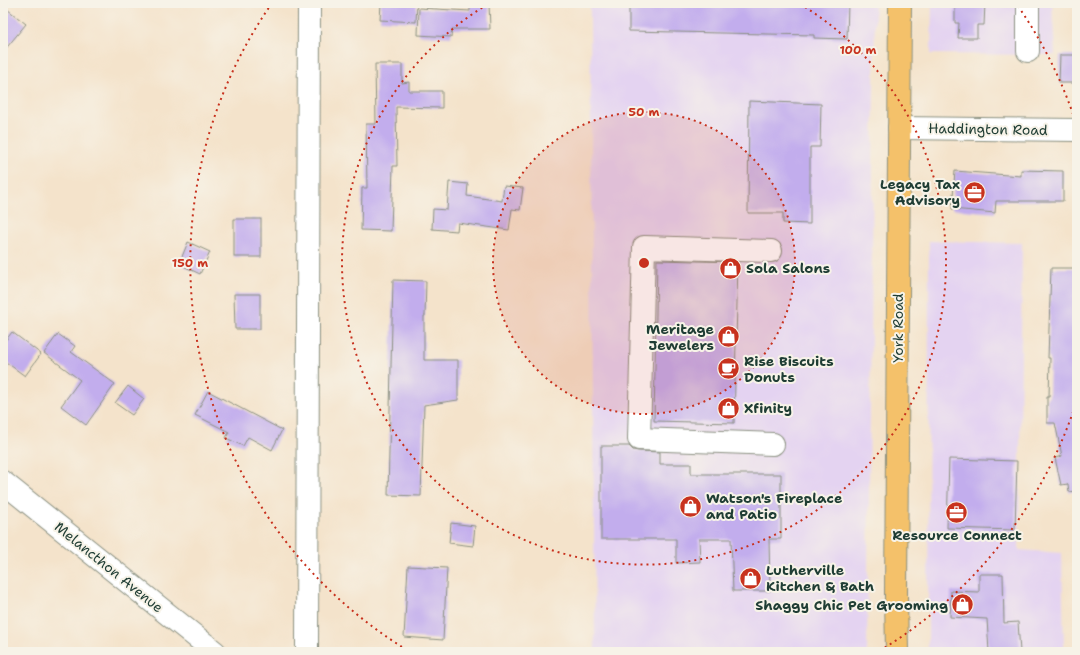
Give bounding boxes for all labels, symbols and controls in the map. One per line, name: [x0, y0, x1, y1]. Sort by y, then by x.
text: 100 m: [840, 42, 877, 58]
text: 50 m: [629, 104, 660, 120]
street label: Haddington Road: [928, 119, 1048, 139]
place label: Legacy Tax Advisory: [880, 175, 960, 209]
office icon: Legacy Tax Advisory: [962, 179, 988, 205]
text: 150 m: [172, 255, 208, 271]
shop icon: Sola Salons: [717, 255, 743, 281]
centre of rings: [637, 256, 651, 270]
place label: Sola Salons: [746, 259, 830, 277]
street label: York Road: [889, 293, 907, 363]
place label: Meritage Jewelers: [646, 320, 714, 354]
shop icon: Meritage Jewelers: [716, 324, 742, 350]
place label: Rise Biscuits Donuts: [744, 352, 834, 386]
cafe icon: Rise Biscuits Donuts: [716, 356, 742, 382]
shop icon: Xfinity: [716, 395, 742, 421]
place label: Xfinity: [744, 399, 792, 417]
place label: Watson's Fireplace and Patio: [706, 489, 842, 523]
shop icon: Watson's Fireplace and Patio: [678, 493, 704, 519]
office icon: Resource Connect: [944, 500, 970, 526]
street label: Melancthon Avenue: [51, 518, 167, 616]
place label: Resource Connect: [892, 526, 1022, 544]
place label: Lutherville Kitchen & Bath: [766, 561, 874, 595]
shop icon: Lutherville Kitchen & Bath: [738, 565, 764, 591]
shop icon: Shaggy Chic Pet Grooming: [950, 592, 976, 618]
place label: Shaggy Chic Pet Grooming: [755, 596, 948, 614]

